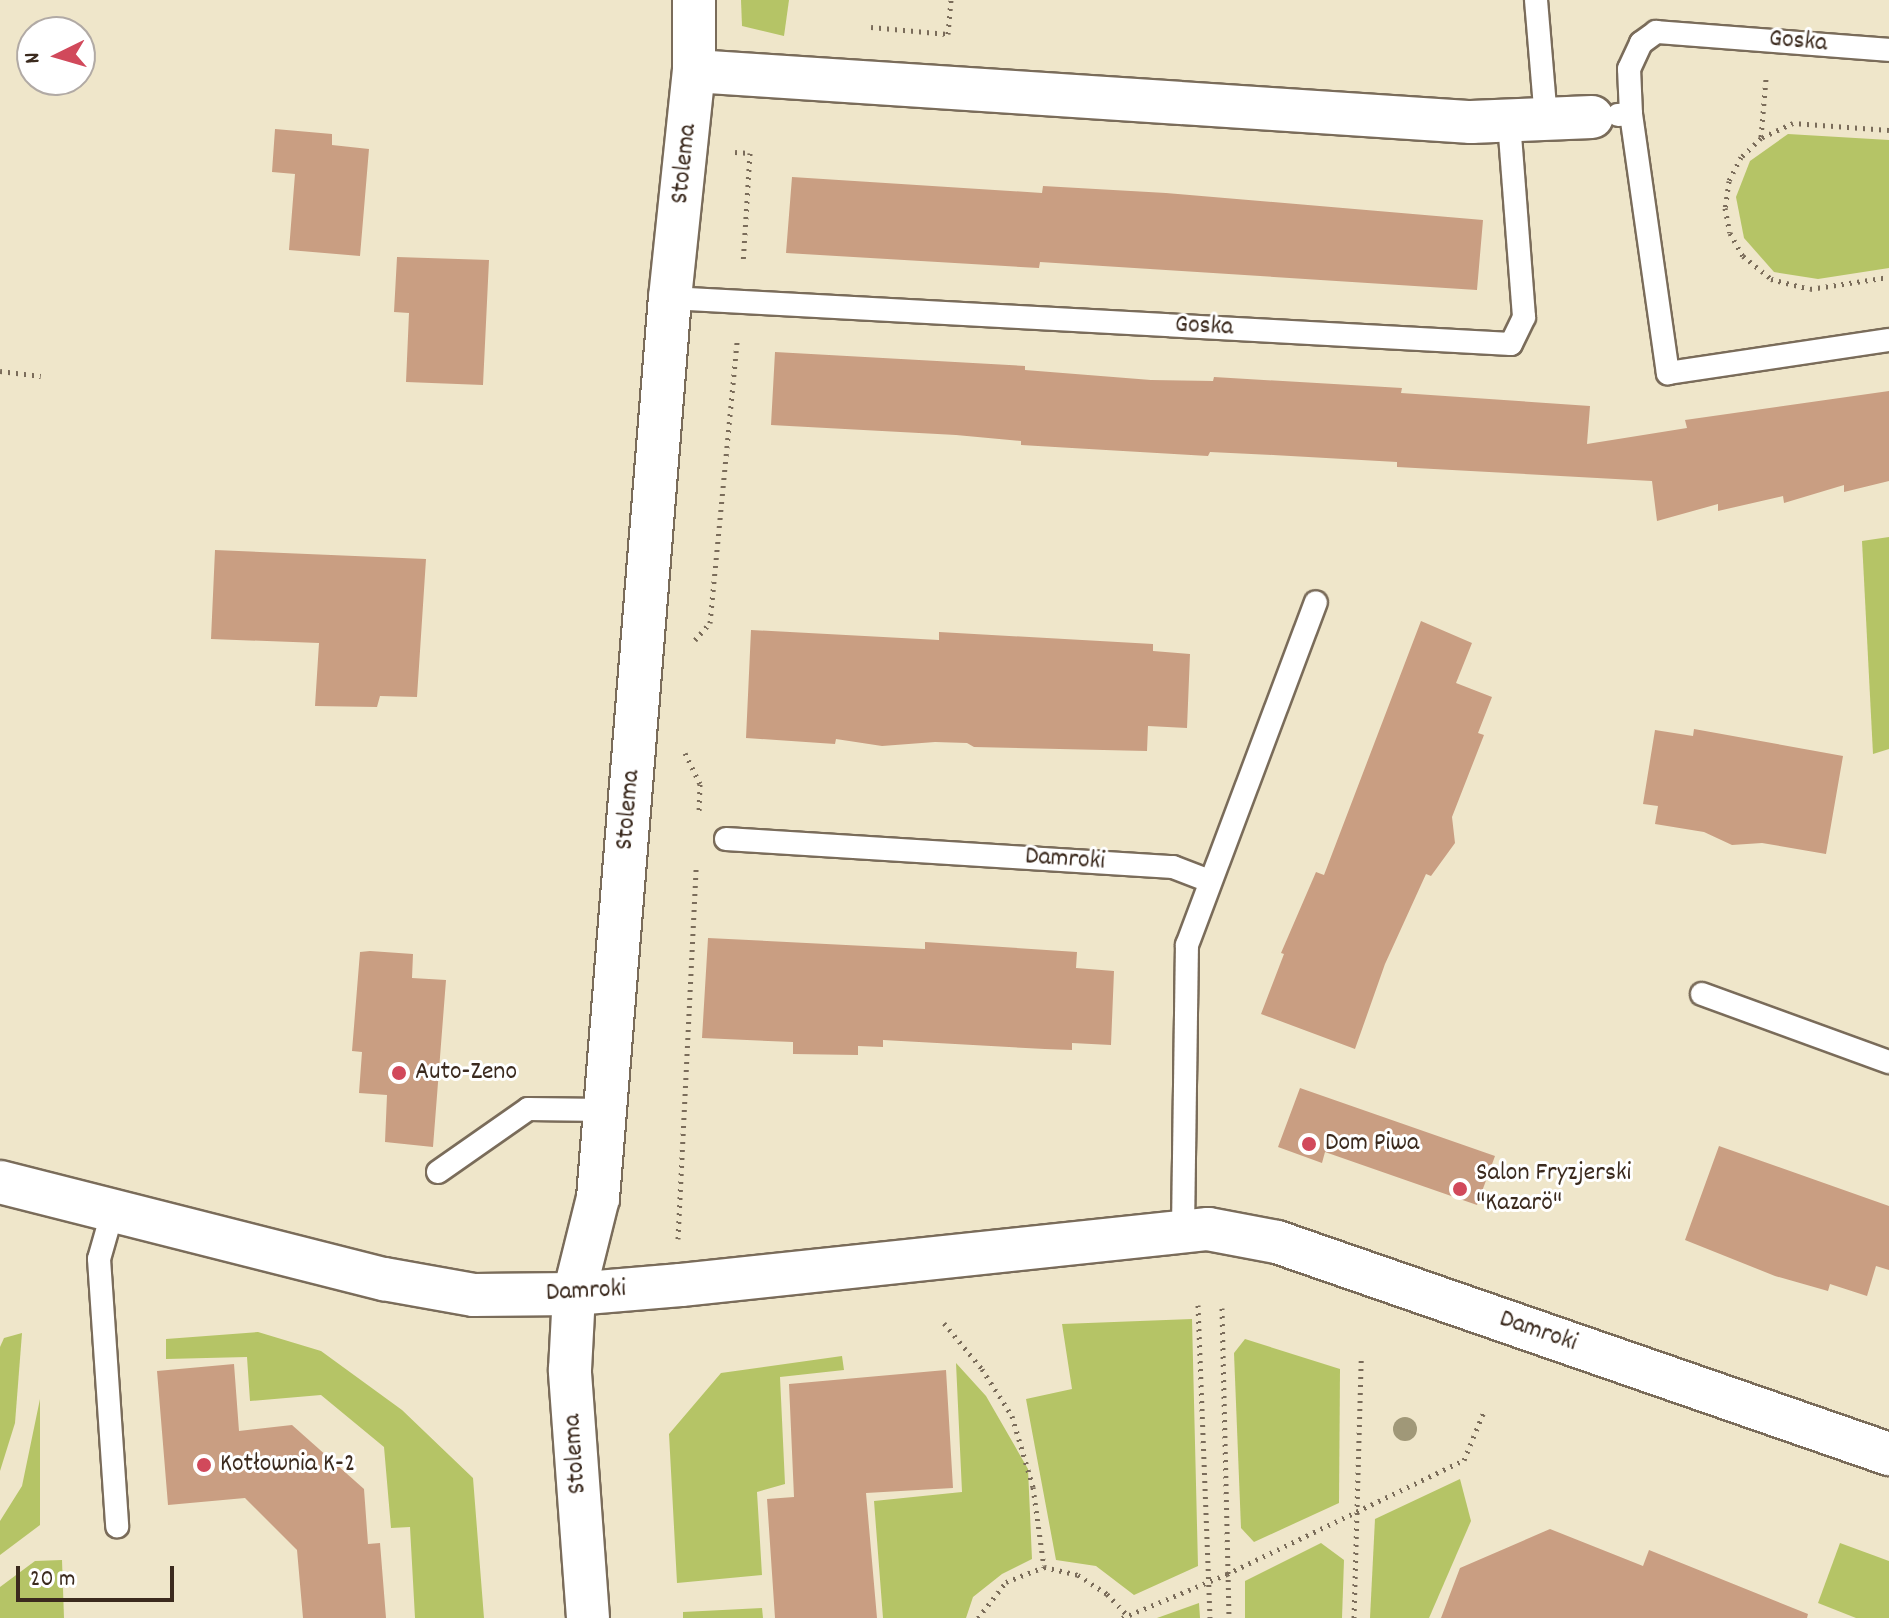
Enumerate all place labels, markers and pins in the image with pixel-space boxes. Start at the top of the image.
place label: Auto-Zeno [415,1057,517,1089]
marker: Auto-Zeno [390,1064,408,1082]
place label: Dom Piwa [1325,1128,1419,1160]
marker: Dom Piwa [1300,1135,1318,1153]
place label: Salon Fryzjerski "Kazarö" [1476,1158,1631,1220]
marker: Salon Fryzjerski "Kazarö" [1451,1180,1469,1198]
place label: Kotłownia K-2 [220,1449,355,1481]
marker: Kotłownia K-2 [195,1456,213,1474]

